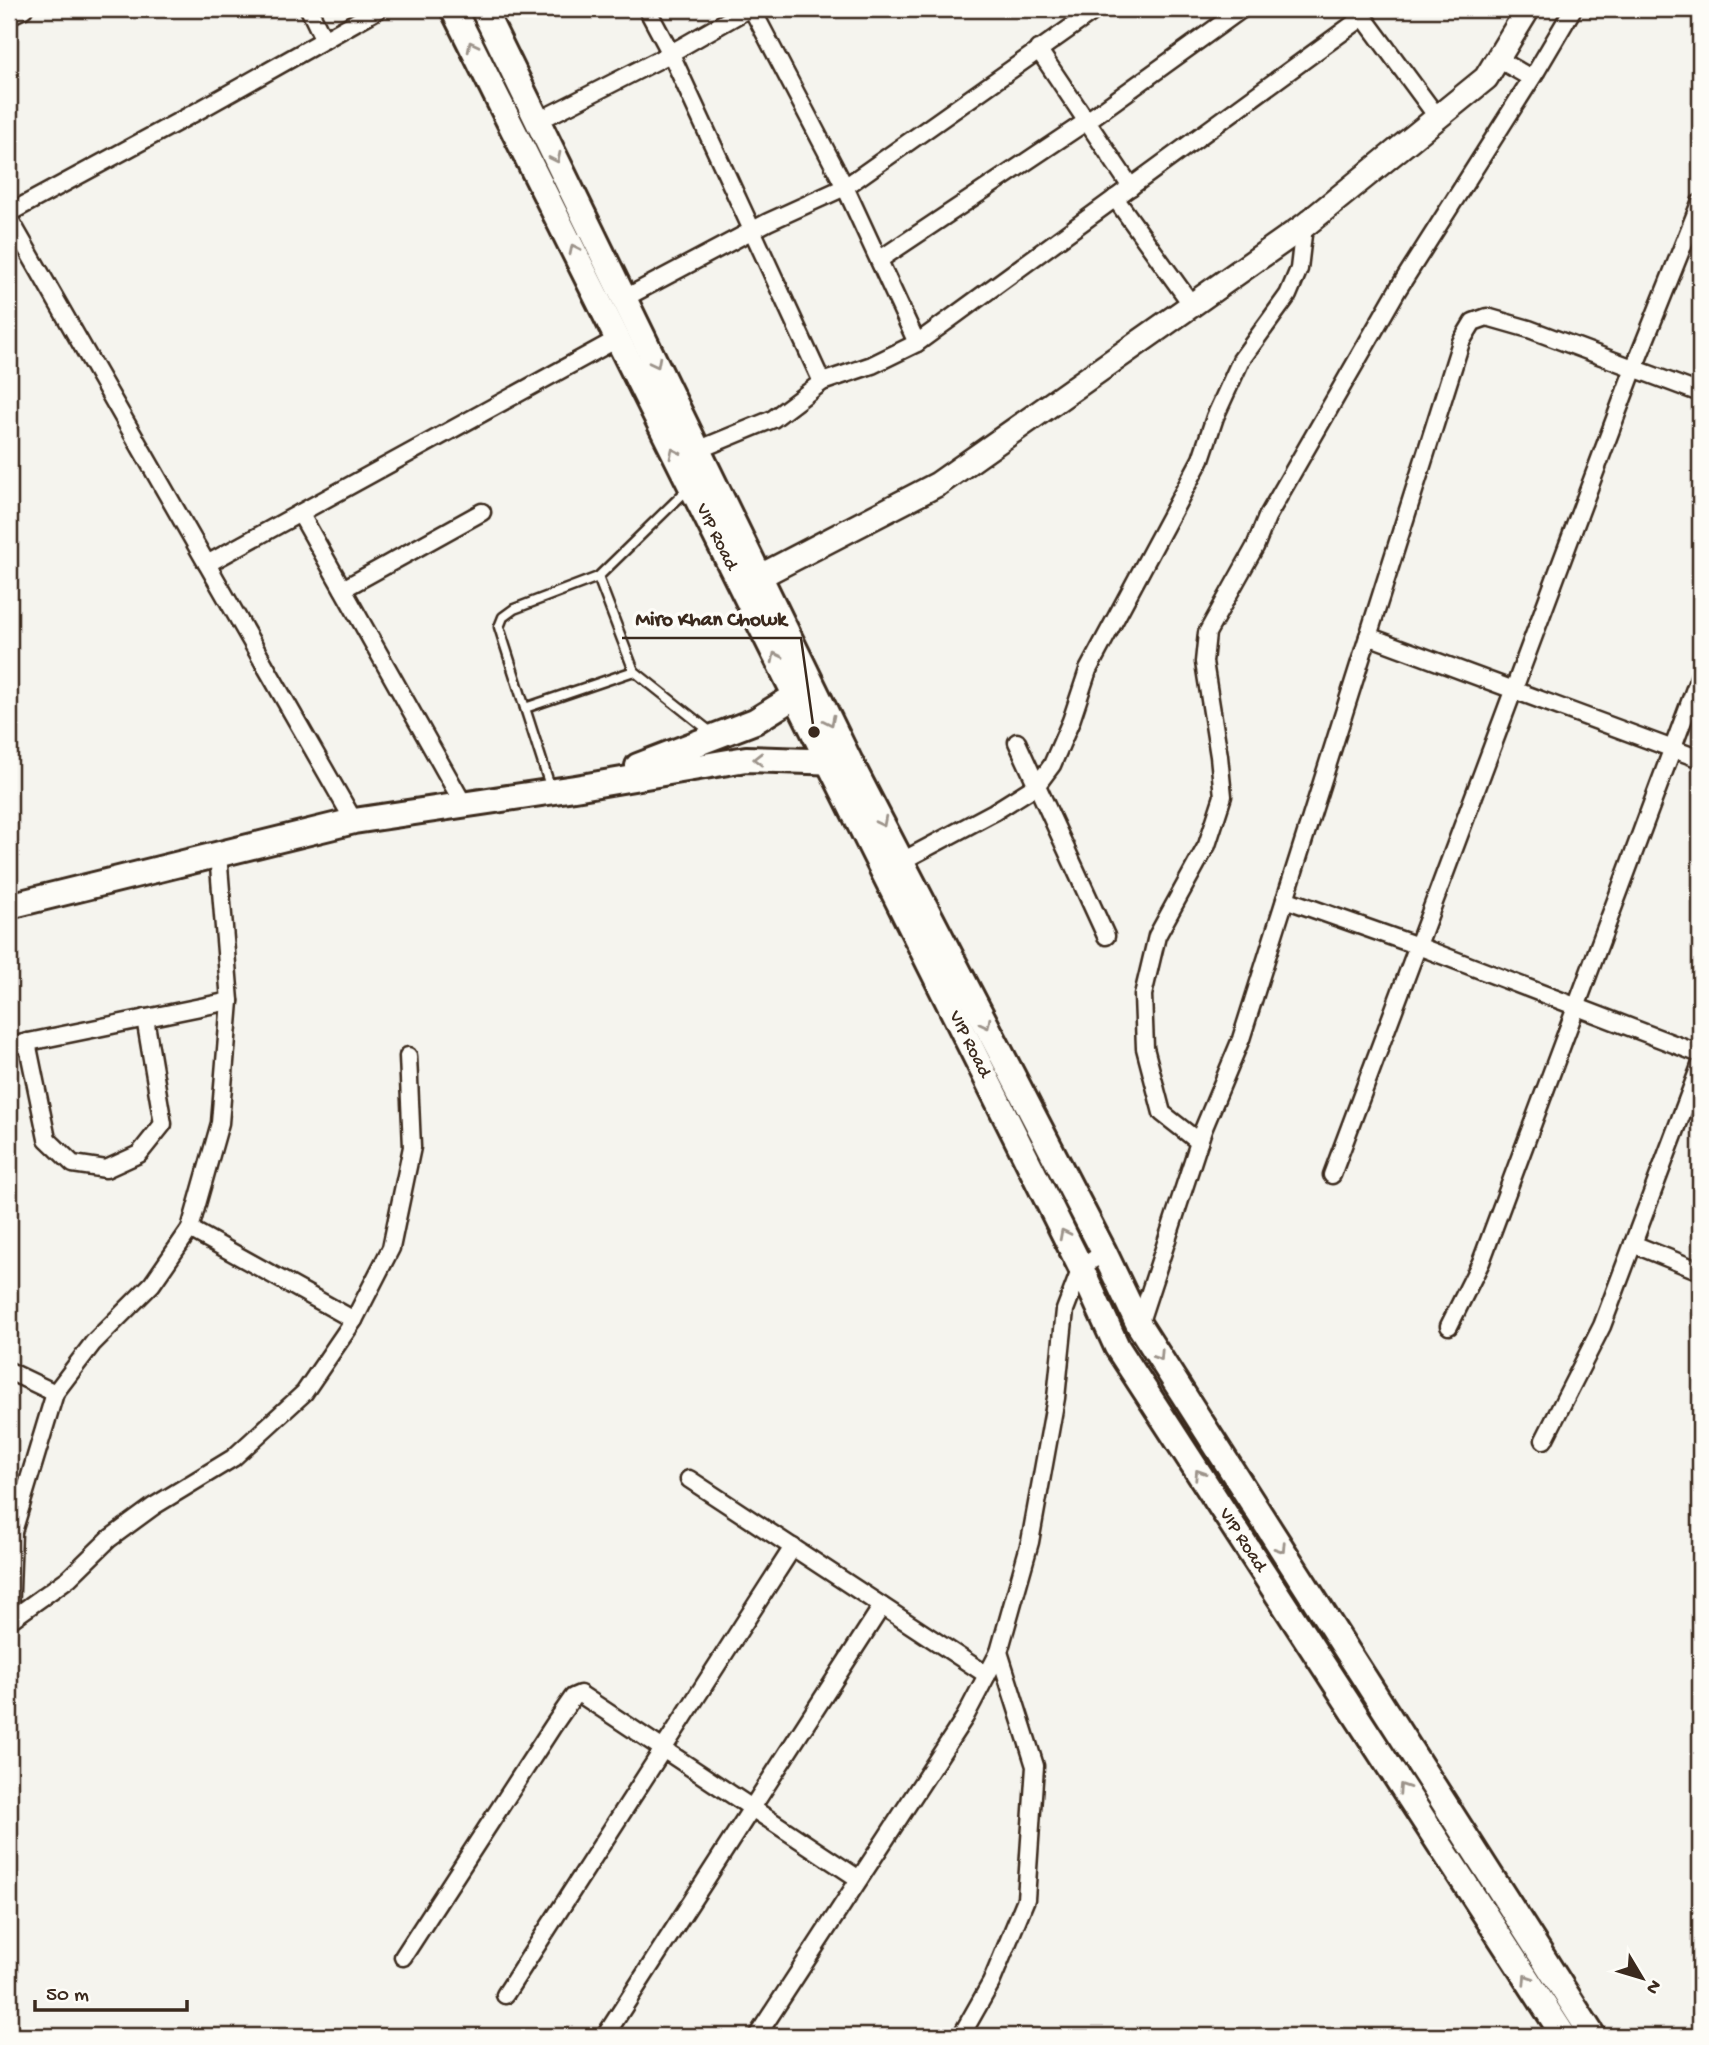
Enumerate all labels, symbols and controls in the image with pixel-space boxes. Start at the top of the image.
one-way arrow [466,41,480,53]
one-way arrow [547,151,561,163]
one-way arrow [569,244,583,256]
one-way arrow [647,356,661,368]
one-way arrow [669,448,683,461]
street label: VIP Road [690,499,743,576]
callout: Miro Khan Chowk [622,596,801,638]
text: Miro Khan Chowk [635,609,789,634]
one-way arrow [770,652,784,664]
one-way arrow [822,714,836,726]
one-way arrow [752,752,763,767]
one-way arrow [873,815,887,827]
street label: VIP Road [943,1006,997,1083]
one-way arrow [978,1017,991,1030]
one-way arrow [1058,1229,1072,1241]
one-way arrow [1150,1349,1163,1362]
one-way arrow [1195,1469,1208,1482]
street label: VIP Road [1213,1503,1272,1578]
one-way arrow [1273,1541,1286,1554]
one-way arrow [1399,1783,1411,1796]
north arrow [1608,1944,1678,2014]
scale bar [35,1968,187,2012]
one-way arrow [1523,1974,1535,1987]
text: N [1640,1974,1666,1998]
text: 50 m [46,1984,89,2009]

